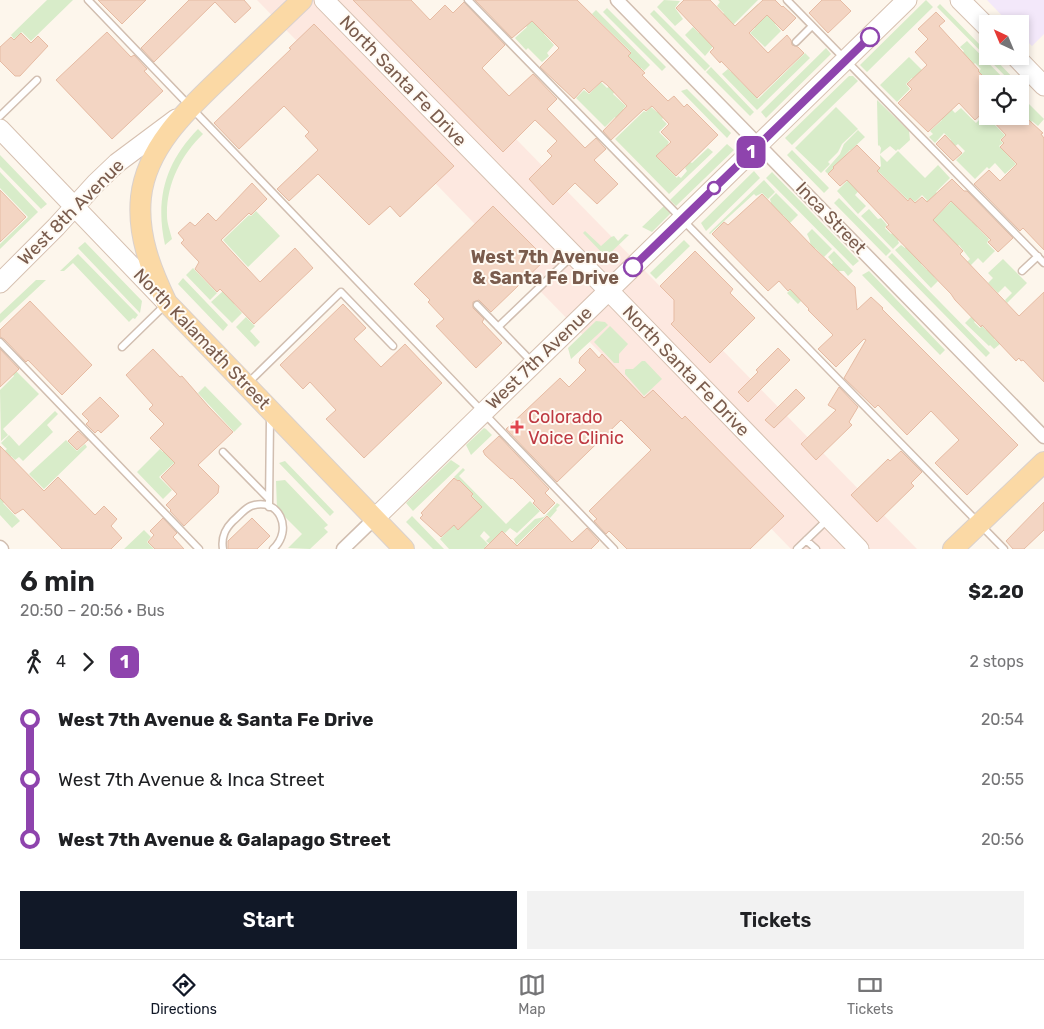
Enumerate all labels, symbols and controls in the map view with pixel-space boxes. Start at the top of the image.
street label: North Santa Fe Drive [335,11,471,151]
north arrow [979,15,1029,65]
map controls [979,15,1029,125]
unlabelled marker [860,27,880,47]
button: locate [979,75,1029,125]
line badge: 1 [735,136,767,168]
text: 1 [747,141,755,163]
street label: West 8th Avenue [13,154,129,270]
street label: Inca Street [791,177,871,259]
unlabelled marker [707,181,721,195]
place label: West 7th Avenue & Santa Fe Drive [471,246,619,289]
marker: West 7th Avenue & Santa Fe Drive [623,257,643,277]
street label: North Kalamath Street [129,264,275,414]
street label: North Santa Fe Drive [618,301,754,441]
street label: West 7th Avenue [481,302,597,414]
place label: Colorado Voice Clinic [528,406,624,449]
marker: Colorado Voice Clinic [510,420,524,434]
text: 6 min [20,565,95,598]
text: $2.20 [968,580,1024,603]
text: 20:50 – 20:56 · Bus [20,601,165,620]
icon: walk [20,648,48,676]
icon: forward [74,648,102,676]
text: 1 [120,651,129,673]
text: 4 [56,652,66,671]
text: 2 stops [969,652,1024,671]
text: West 7th Avenue & Santa Fe Drive [58,708,374,731]
text: 20:54 [981,710,1024,729]
text: West 7th Avenue & Inca Street [58,768,324,791]
text: 20:55 [981,770,1024,789]
text: West 7th Avenue & Galapago Street [58,828,391,851]
text: 20:56 [981,830,1024,849]
button: Start [20,891,517,949]
button: Tickets [527,891,1024,949]
tab: Directions [151,971,217,1018]
tab: Map [518,971,546,1018]
tab: Tickets [847,971,893,1018]

